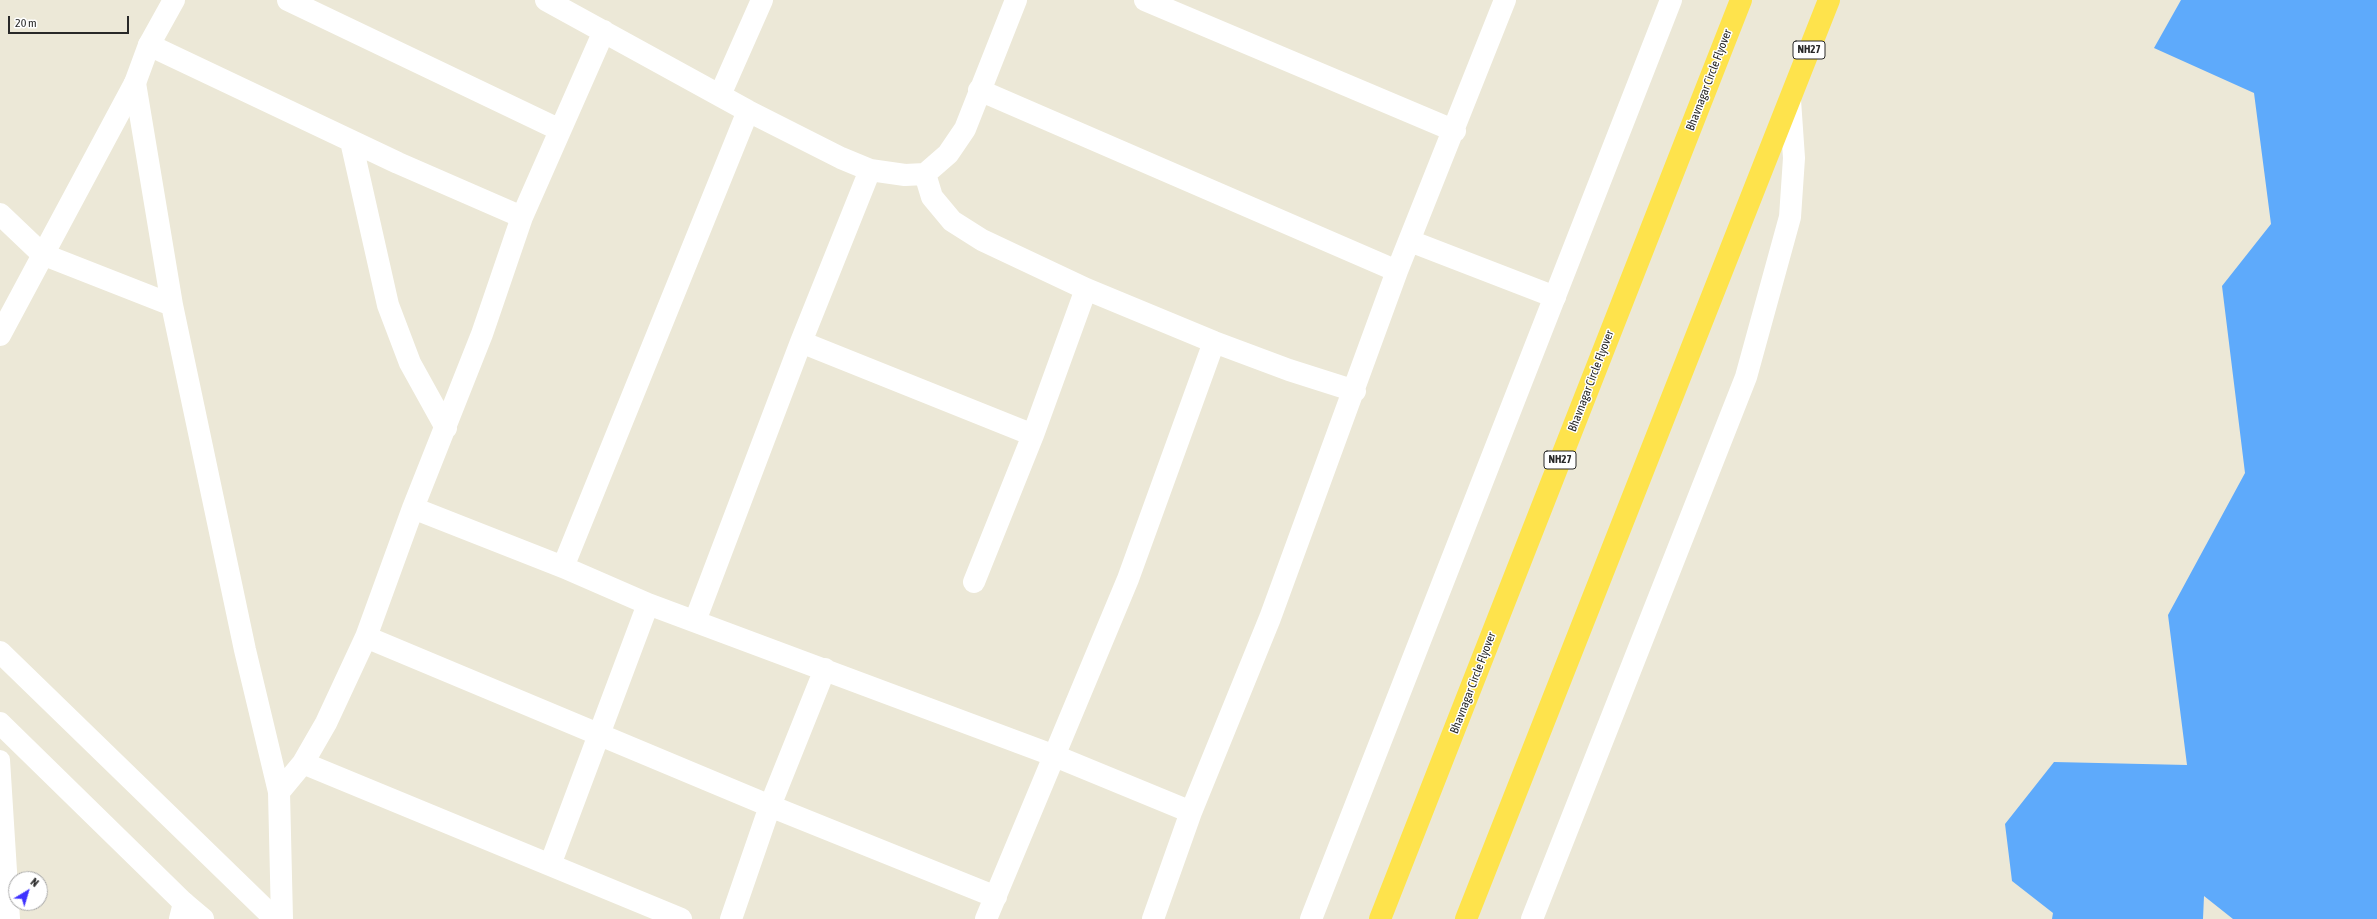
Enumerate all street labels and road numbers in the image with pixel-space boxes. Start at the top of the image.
street label: Bhavnagar Circle Flyover [1683,27,1735,133]
road number: NH27 [1793,41,1825,59]
street label: Bhavnagar Circle Flyover [1565,328,1617,434]
road number: NH27 [1544,451,1576,469]
street label: Bhavnagar Circle Flyover [1447,630,1499,736]

